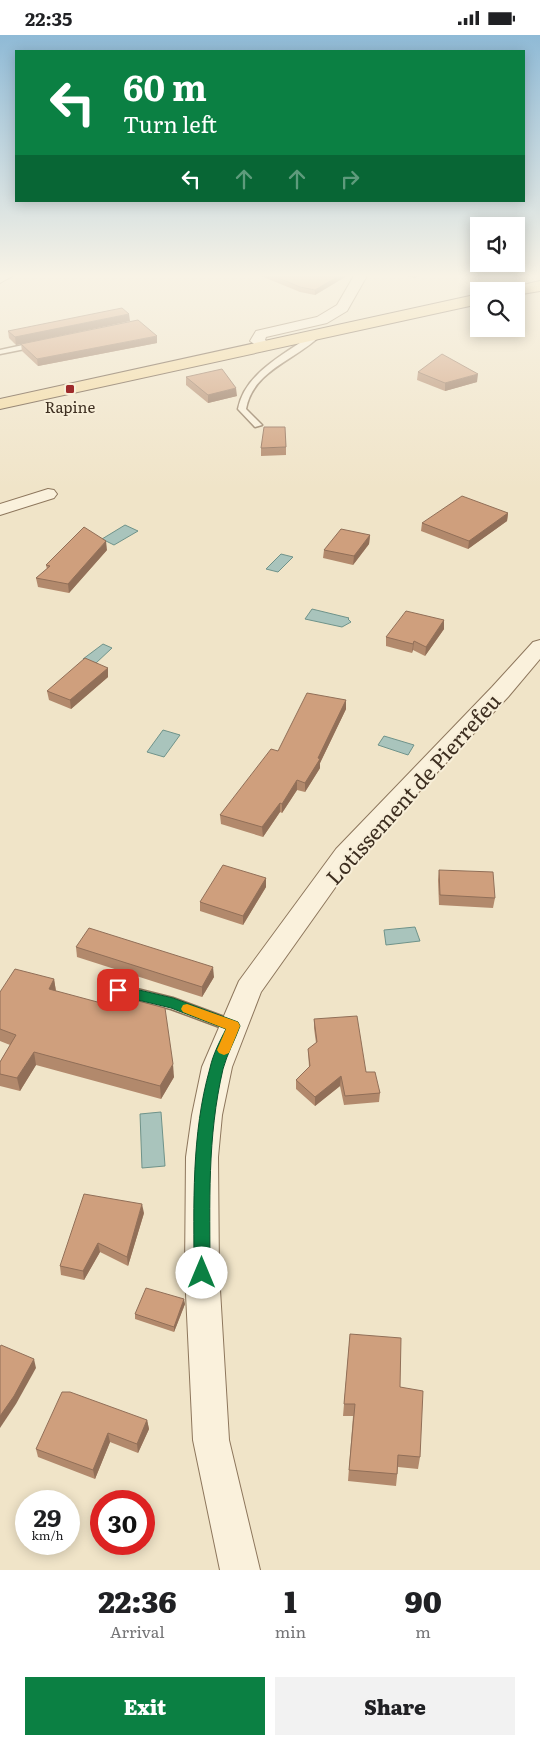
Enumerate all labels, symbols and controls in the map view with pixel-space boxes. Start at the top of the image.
text: 22:35 [25,4,72,32]
text: 60 m [123,60,207,112]
icon: left [40,70,105,135]
text: Turn left [123,107,217,140]
icon: left [177,165,205,193]
icon: ahead [230,165,258,193]
icon: ahead [283,165,311,193]
icon: right [336,165,364,193]
map controls [470,217,525,337]
button: sound [470,217,525,272]
button: search [470,282,525,337]
marker: Rapine [64,383,76,395]
place label: Rapine [45,395,95,418]
street label: Lotissement de Pierrefeu [317,685,507,891]
pin [97,969,139,1011]
icon: arrive [104,976,132,1004]
position arrow [175,1246,227,1298]
speed limit sign: 30 [90,1490,155,1555]
text: 29 [34,1498,61,1535]
text: km/h [32,1526,63,1544]
text: 22:36 [98,1578,177,1622]
text: 1 [284,1578,297,1622]
text: 90 [404,1578,442,1622]
text: Arrival [110,1619,165,1643]
text: min [275,1619,306,1643]
text: m [415,1619,431,1643]
button: Exit [25,1677,265,1735]
button: Share [275,1677,515,1735]

